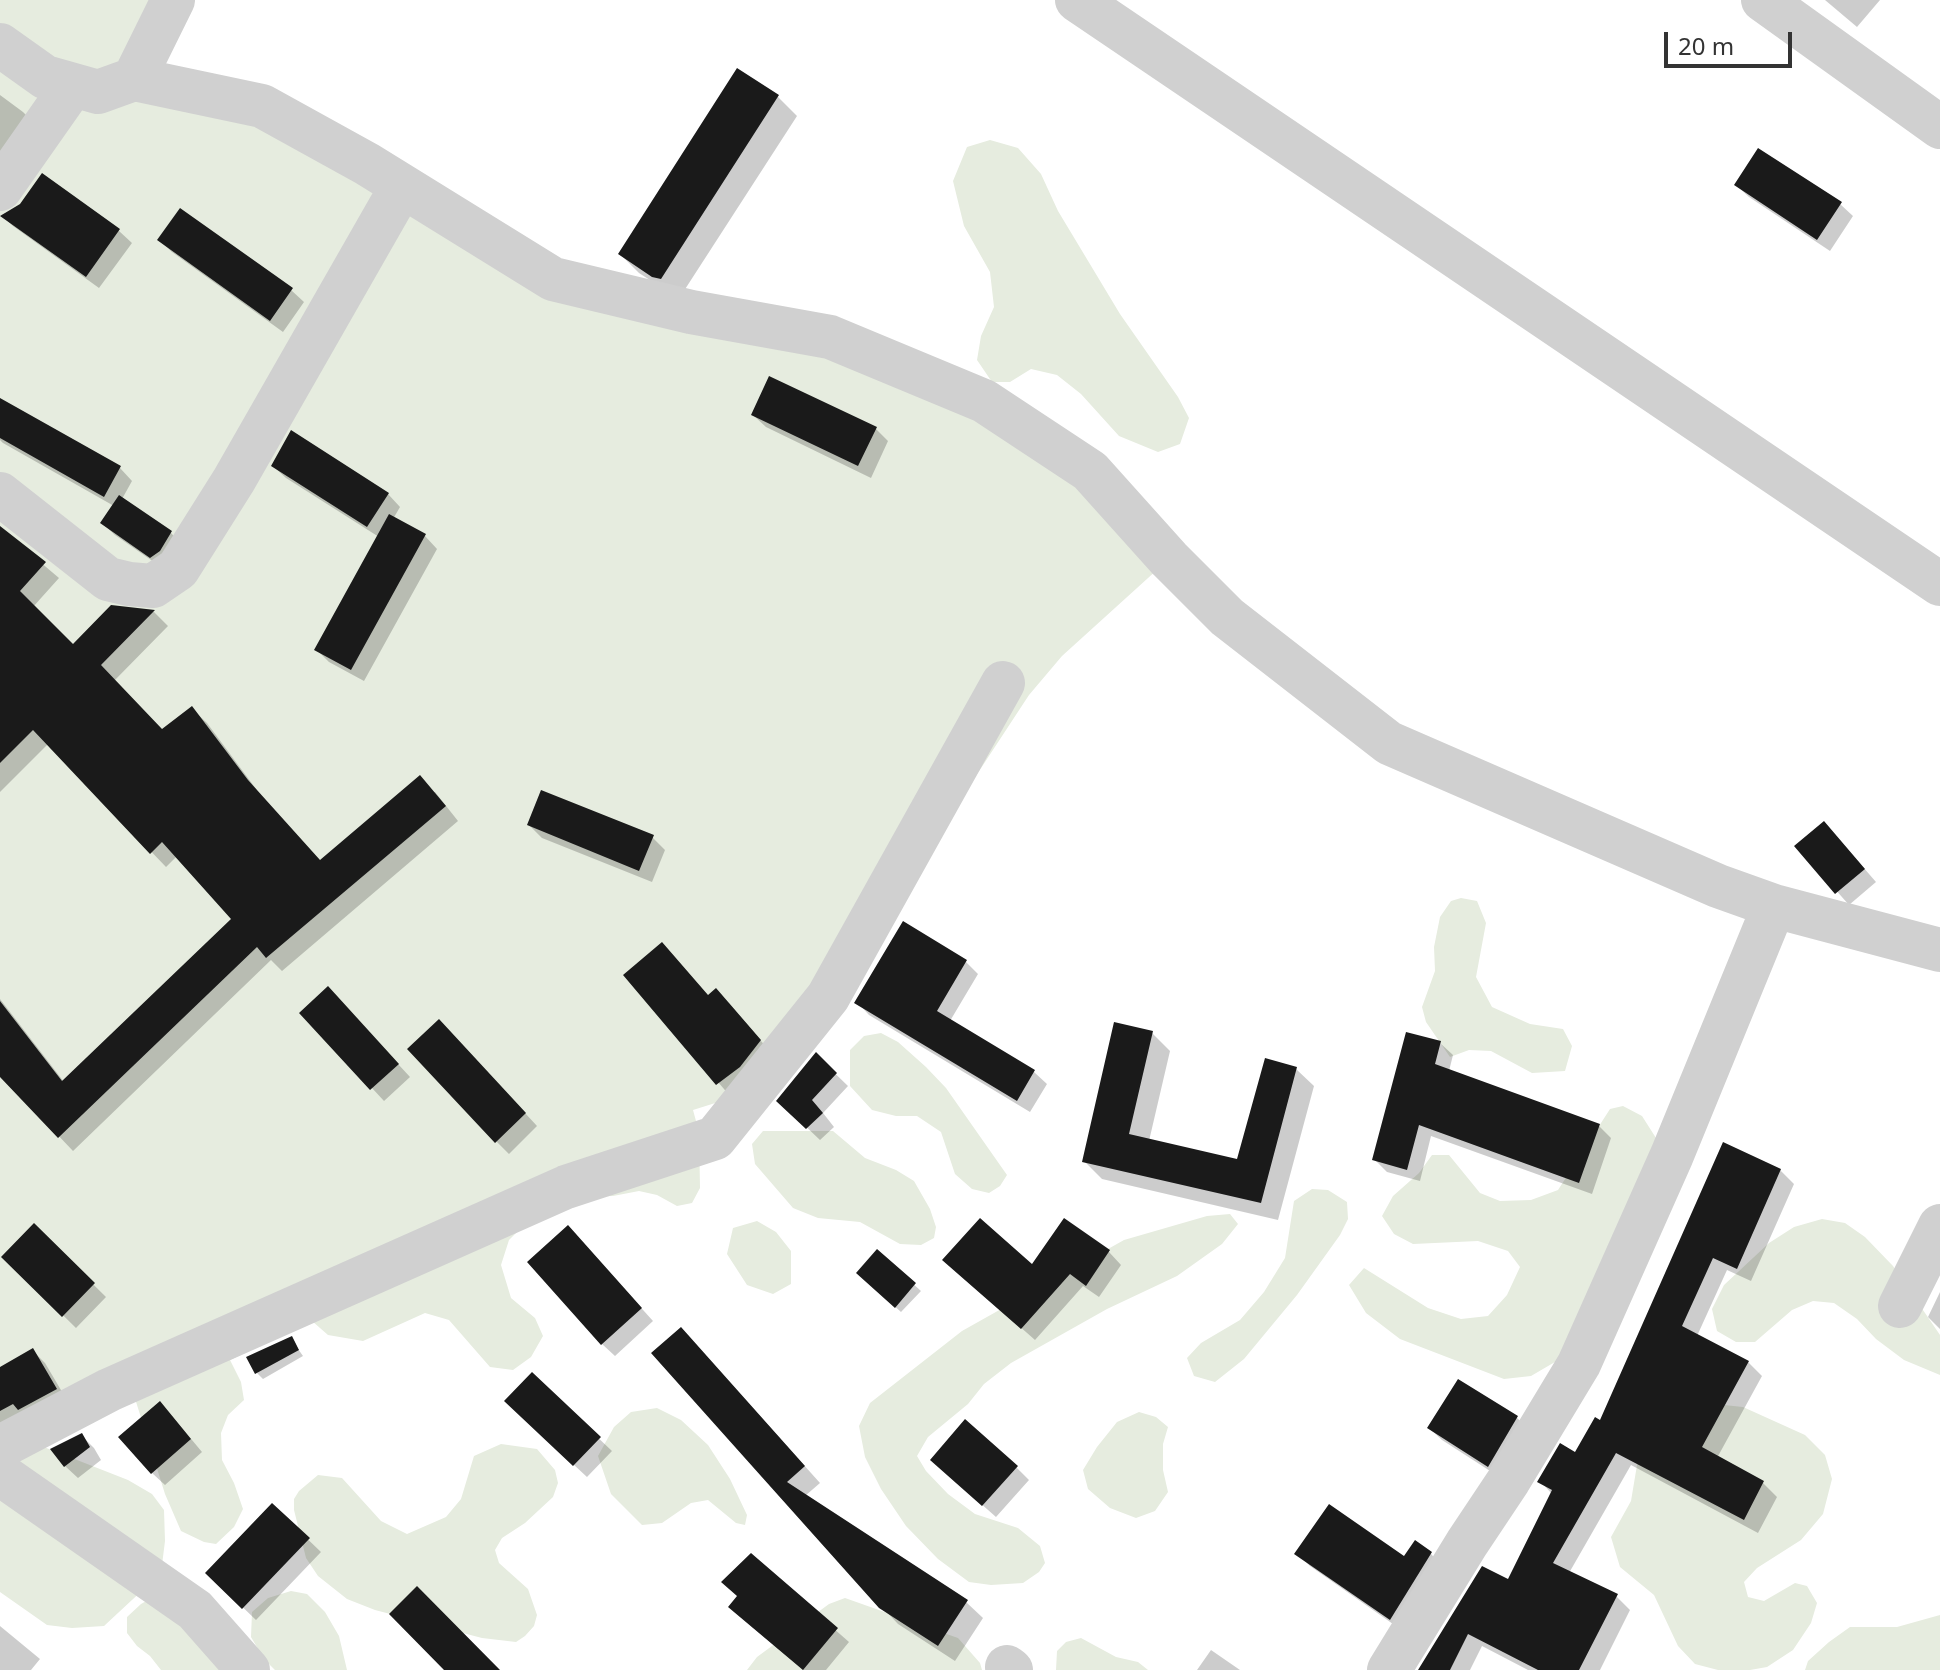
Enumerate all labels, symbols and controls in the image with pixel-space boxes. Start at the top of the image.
scale bar [1668,16,1796,66]
text: 20 m [1678,29,1734,62]

